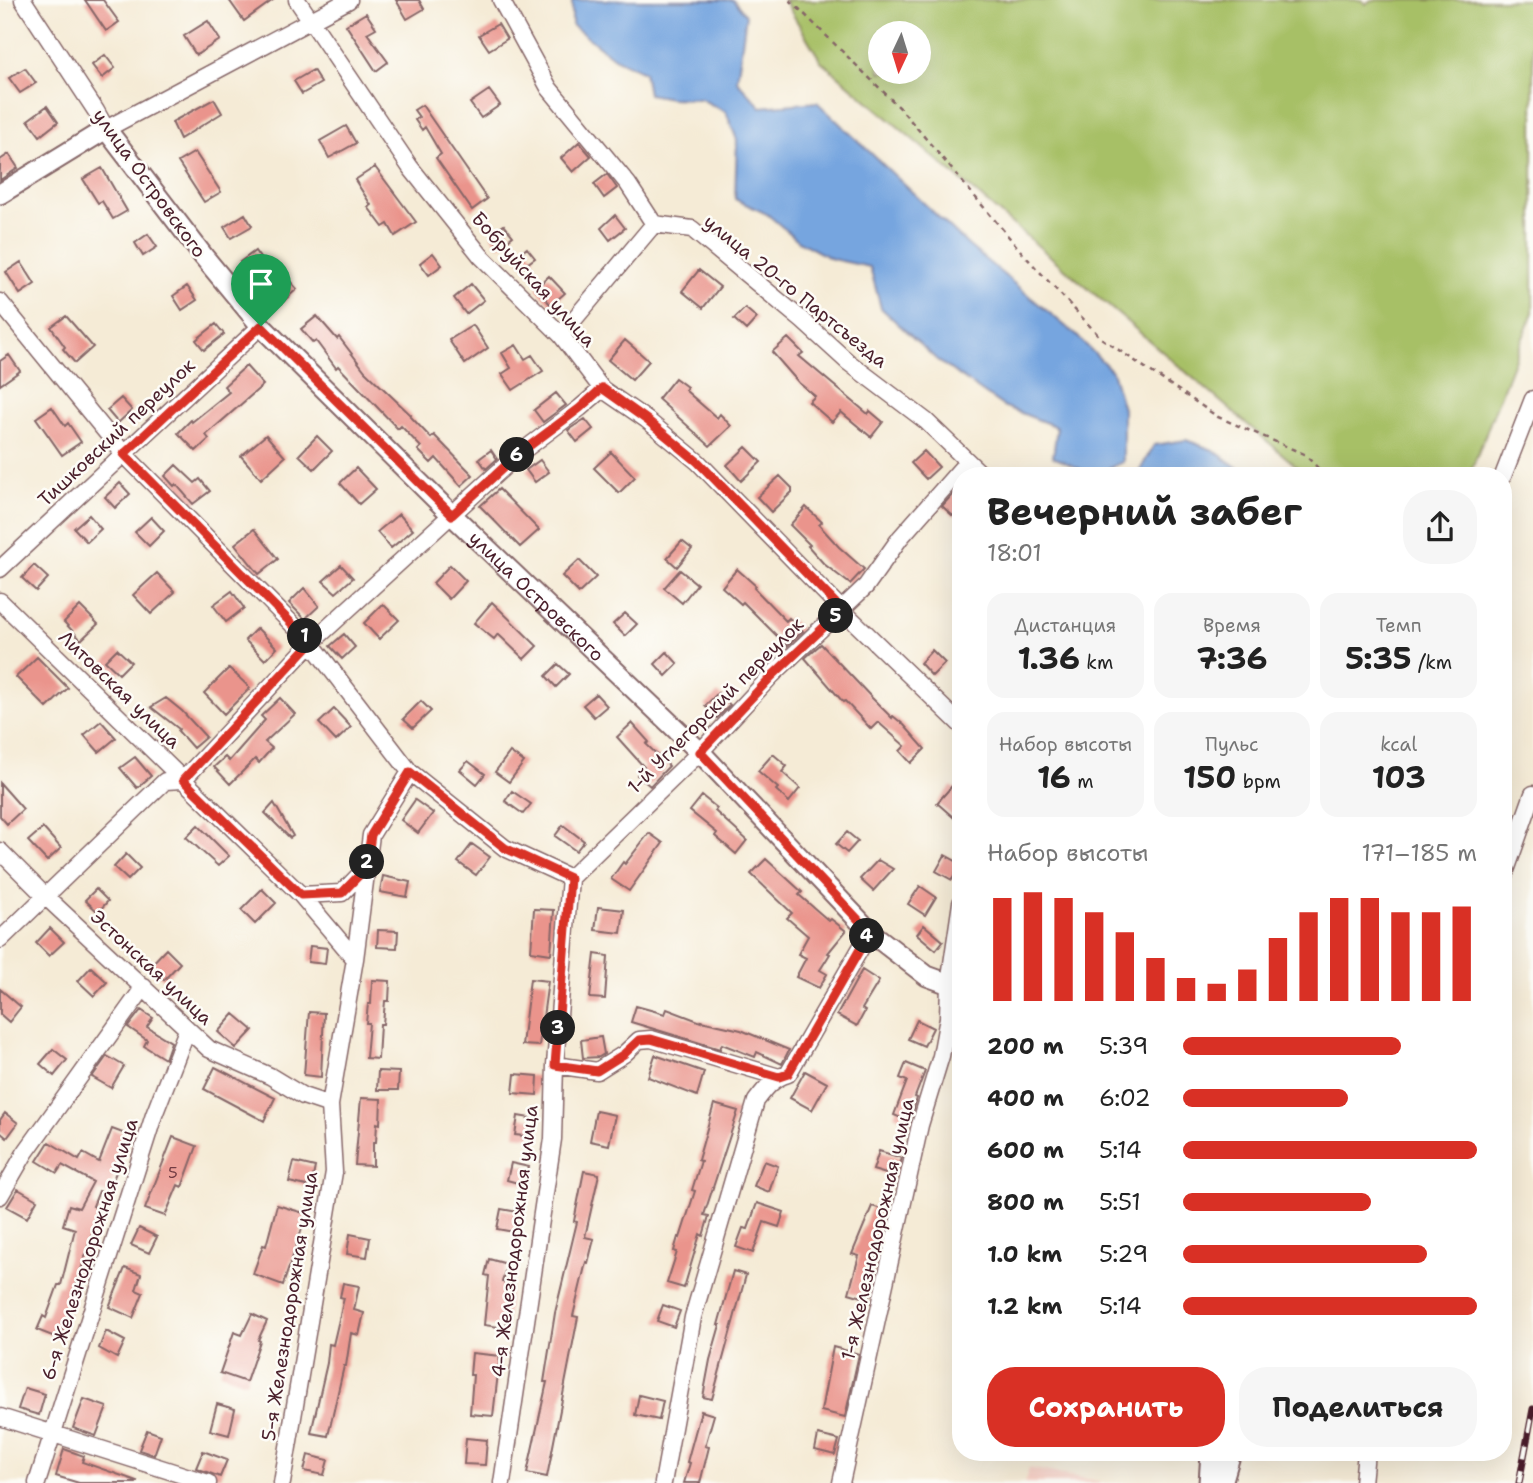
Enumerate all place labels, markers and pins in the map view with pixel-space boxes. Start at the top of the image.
pin [231,254,291,326]
pin: 6 [500,438,534,472]
pin: 5 [818,598,854,634]
pin: 1 [288,618,322,654]
pin: 2 [350,844,384,880]
pin: 4 [850,918,884,954]
pin: 3 [540,1010,576,1046]

